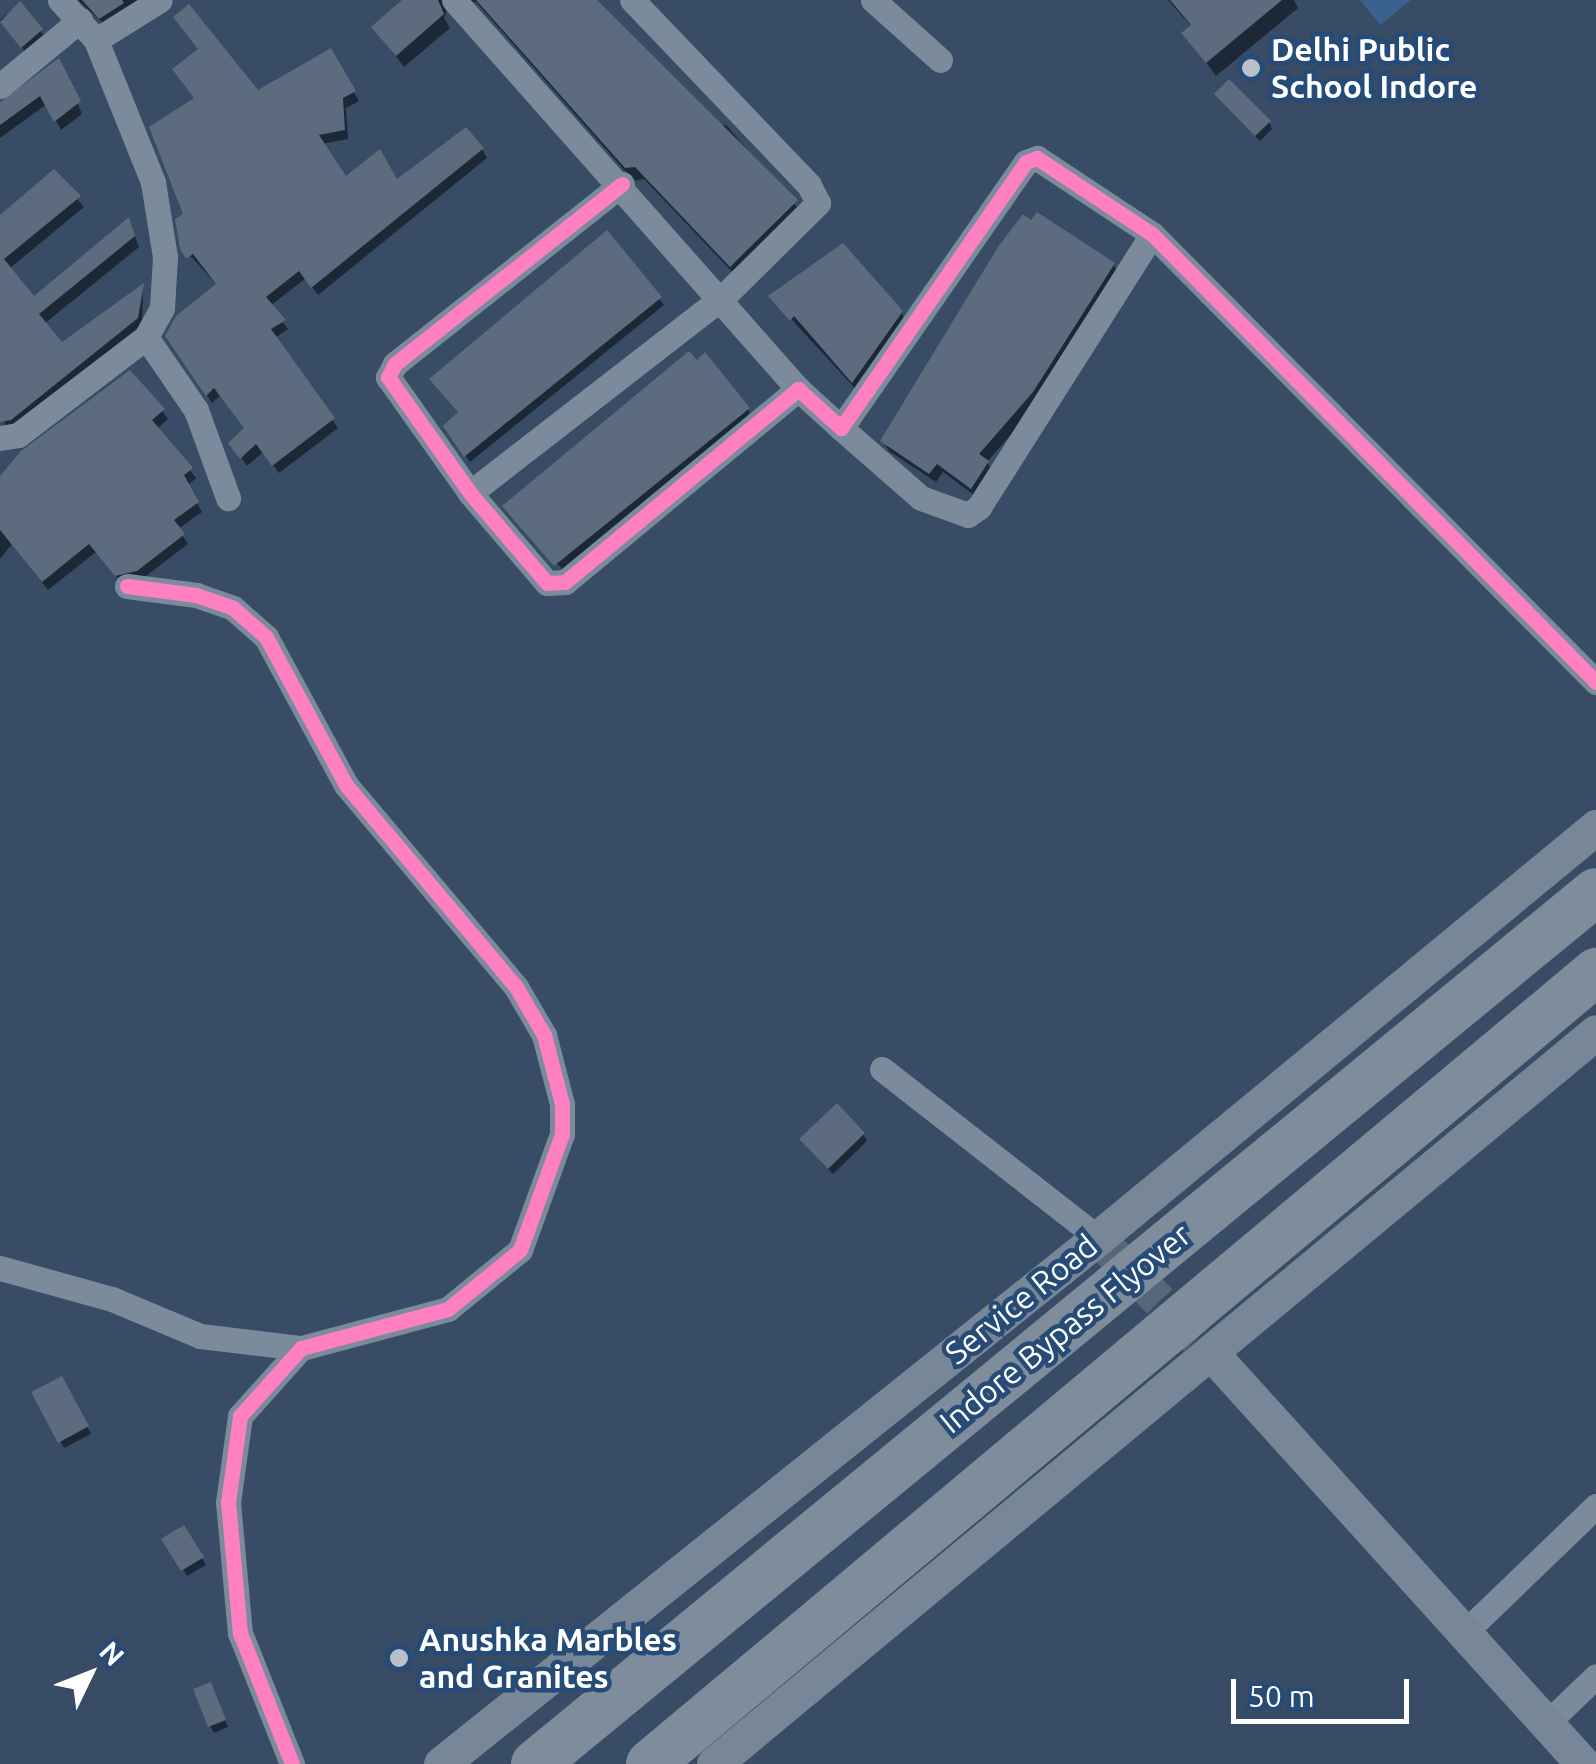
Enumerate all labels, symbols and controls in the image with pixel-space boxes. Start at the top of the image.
place label: Delhi Public School Indore [1271,31,1478,106]
marker: Delhi Public School Indore [1240,57,1262,79]
street label: Indore Bypass Flyover [932,1215,1198,1441]
street label: Service Road [937,1226,1105,1372]
place label: Anushka Marbles and Granites [419,1621,677,1696]
north arrow [40,1624,140,1724]
text: N [94,1635,131,1671]
marker: Anushka Marbles and Granites [388,1647,410,1669]
scale bar [1236,1659,1414,1721]
text: 50 m [1248,1679,1315,1713]

